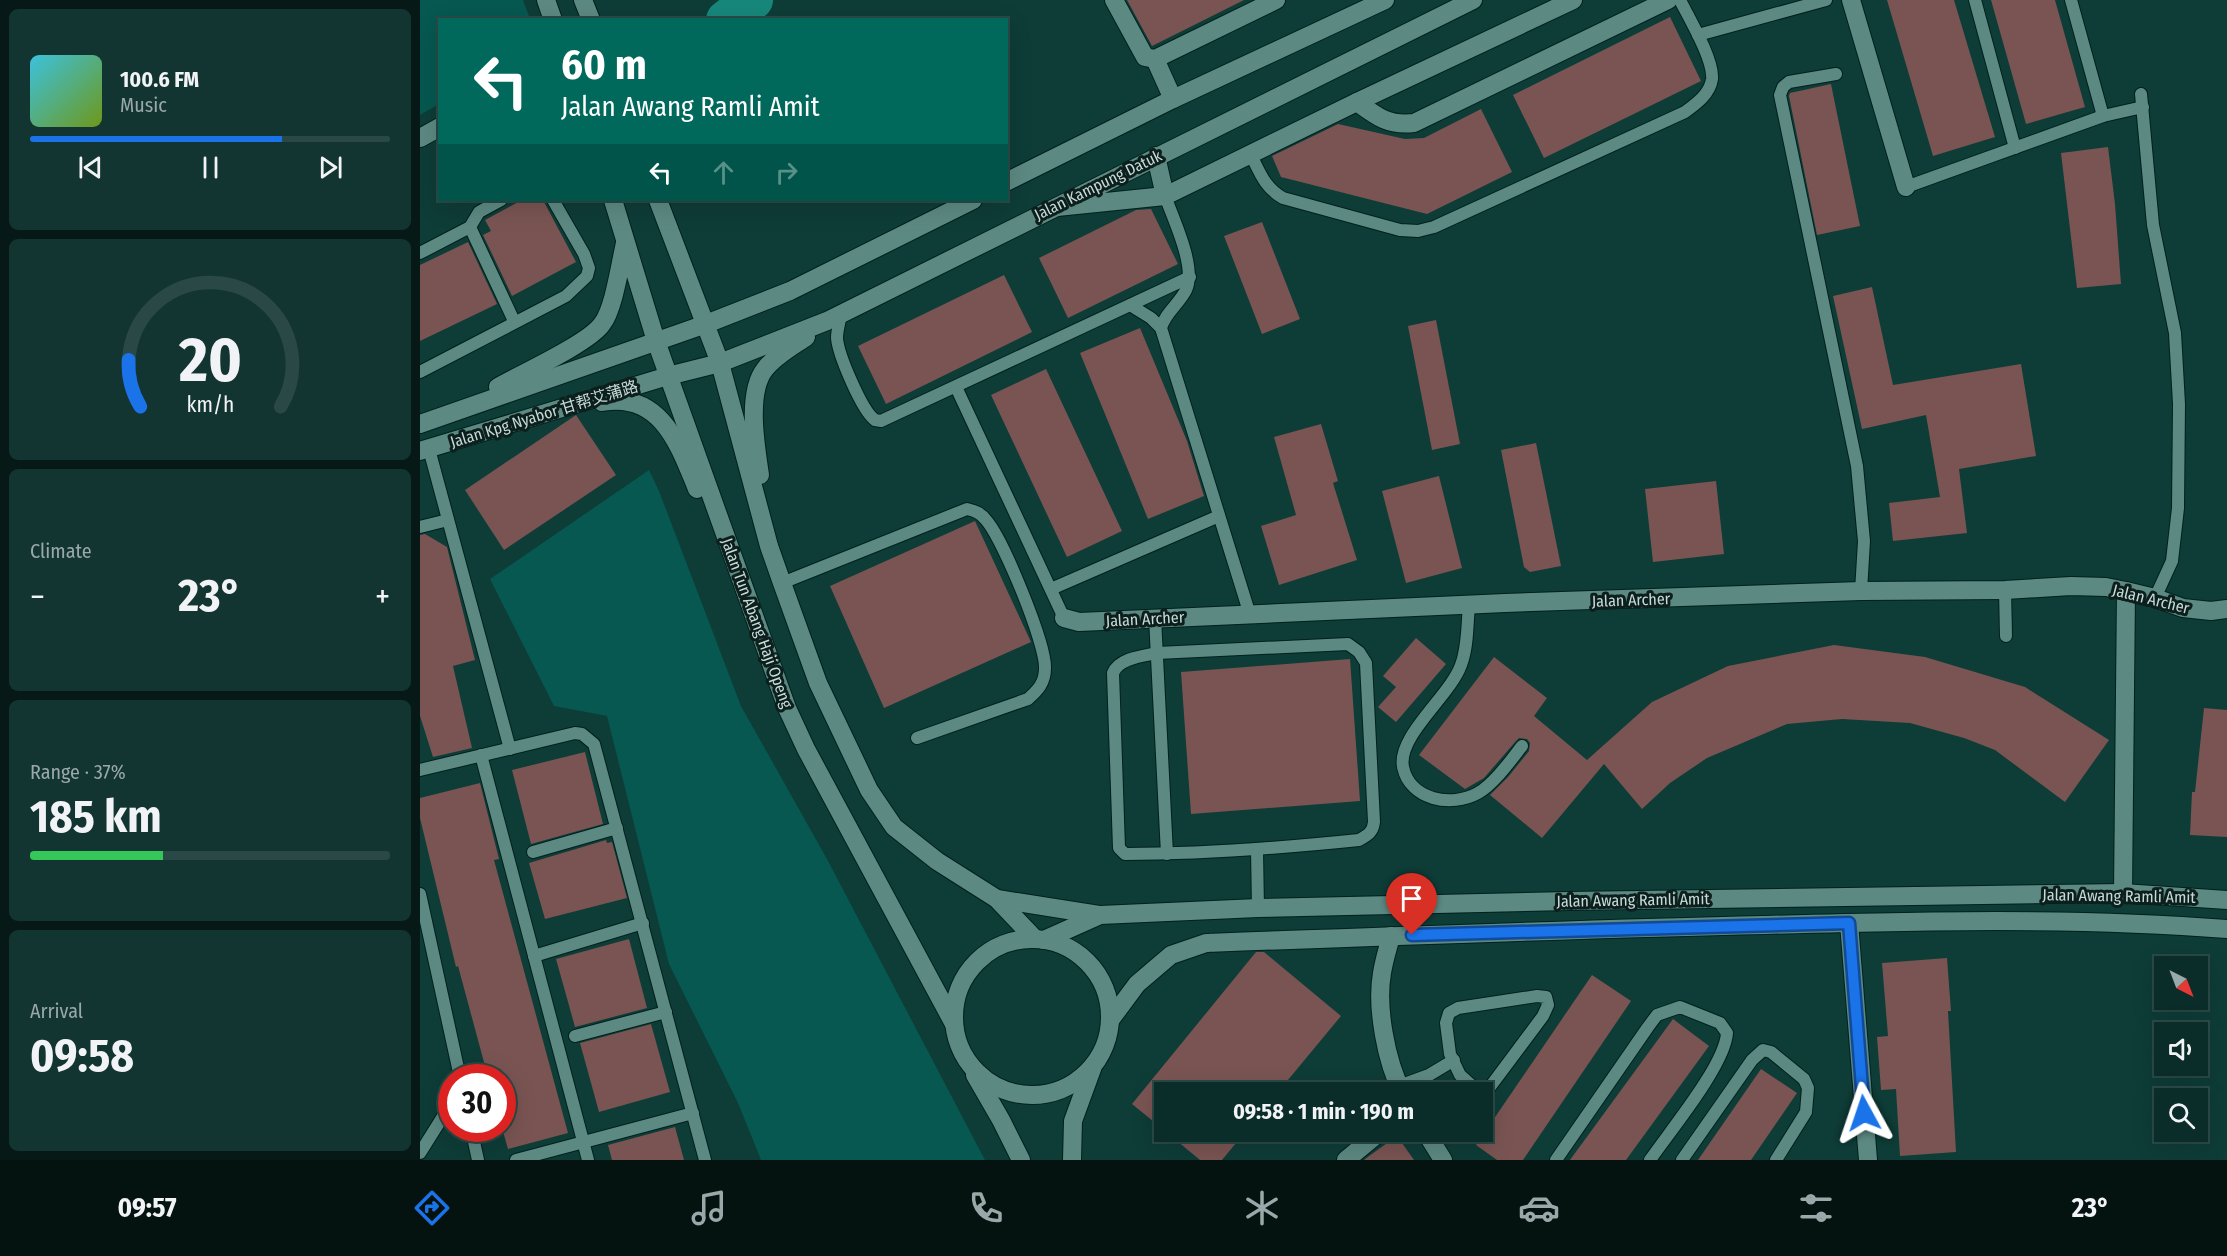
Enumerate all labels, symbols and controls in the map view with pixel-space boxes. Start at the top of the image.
text: 60 m [561,40,647,90]
icon: left [462,42,540,120]
text: 100.6 FM [120,66,199,93]
text: Jalan Awang Ramli Amit [561,91,819,123]
text: Music [120,93,167,117]
street label: Jalan Kampung Datuk [1031,146,1165,224]
icon: previous [74,151,107,184]
icon: pause [194,151,227,184]
icon: next [314,151,347,184]
icon: left [644,156,677,189]
icon: ahead [707,156,740,189]
icon: right [770,156,803,189]
text: 20 [178,323,241,398]
street label: Jalan Kpg Nyabor 甘帮艾蒲路 [448,376,640,452]
text: km/h [186,392,234,418]
street label: Jalan Tun Abang Haji Openg [717,535,797,711]
text: Climate [30,539,92,563]
text: 23° [178,569,242,623]
text: − [30,577,45,617]
text: + [375,577,390,617]
street label: Jalan Archer [2111,580,2192,618]
street label: Jalan Archer [1591,589,1671,611]
street label: Jalan Archer [1105,607,1185,631]
text: Range · 37% [30,760,126,784]
text: 185 km [30,790,162,844]
pin [1386,873,1437,935]
icon: arrive [1395,882,1428,915]
street label: Jalan Awang Ramli Amit [2042,885,2197,907]
street label: Jalan Awang Ramli Amit [1556,889,1711,911]
north arrow [2154,956,2208,1010]
map controls [2154,956,2208,1142]
text: Arrival [30,999,83,1023]
button: sound [2154,1022,2208,1076]
text: 09:58 [30,1029,134,1083]
speed limit sign: 30 [438,1064,516,1142]
position arrow [1832,1081,1896,1145]
button: search [2154,1088,2208,1142]
text: 09:58 · 1 min · 190 m [1233,1098,1414,1125]
icon: directions [411,1187,453,1229]
icon: music [688,1187,730,1229]
icon: phone [965,1187,1007,1229]
icon: climate [1241,1187,1283,1229]
icon: car [1518,1187,1560,1229]
icon: filters [1795,1187,1837,1229]
text: 09:57 [117,1192,176,1224]
text: 23° [2072,1192,2110,1224]

